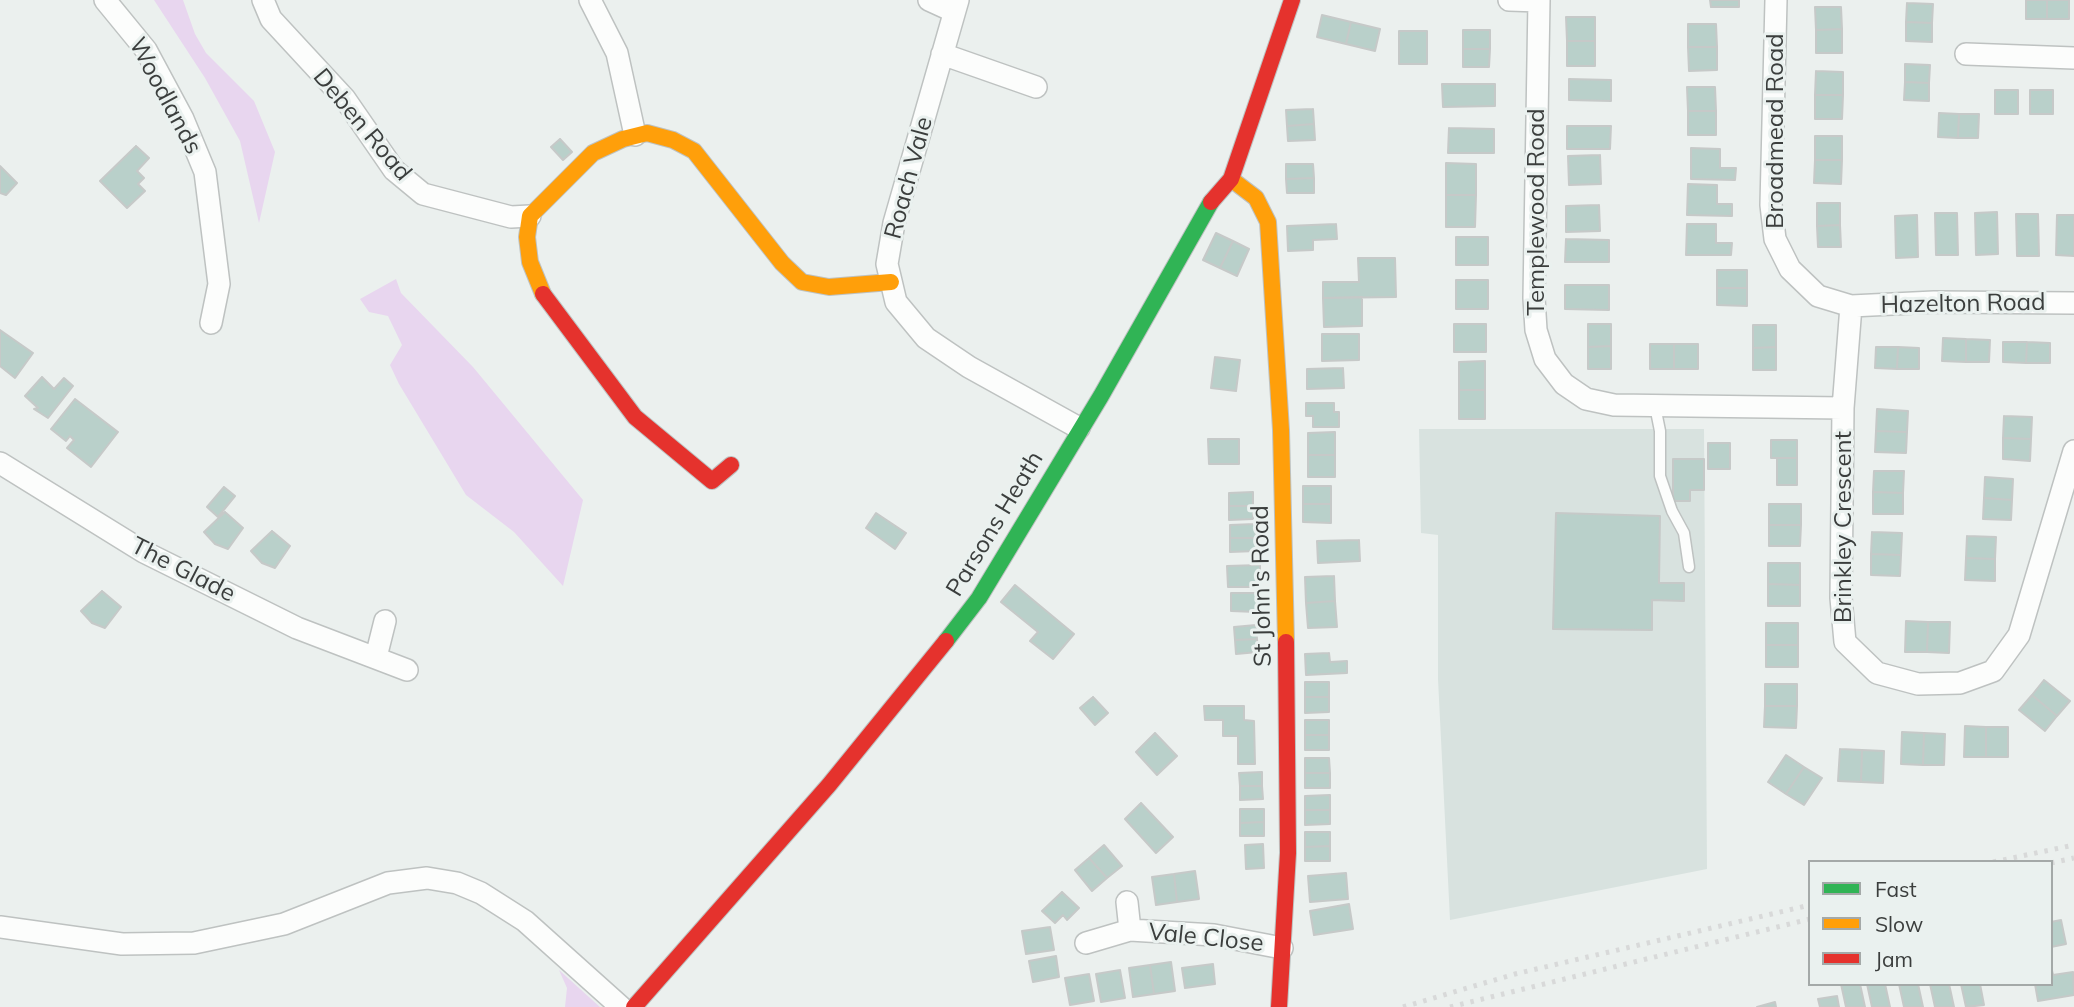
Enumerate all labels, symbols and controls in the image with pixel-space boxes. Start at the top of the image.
street label: Woodlands [122,33,208,159]
street label: Broadmead Road [1762,33,1790,229]
street label: Deben Road [307,63,417,187]
street label: Templewood Road [1523,108,1551,316]
street label: Roach Vale [879,114,939,242]
street label: Hazelton Road [1880,288,2046,320]
street label: Brinkley Crescent [1830,431,1858,623]
street label: Parsons Heath [940,446,1050,602]
street label: St John's Road [1246,505,1278,667]
street label: The Glade [126,532,240,608]
legend [1808,860,2053,986]
text: Fast [1875,876,1917,902]
text: Slow [1875,911,1923,937]
street label: Vale Close [1147,918,1265,958]
text: Jam [1875,946,1913,972]

